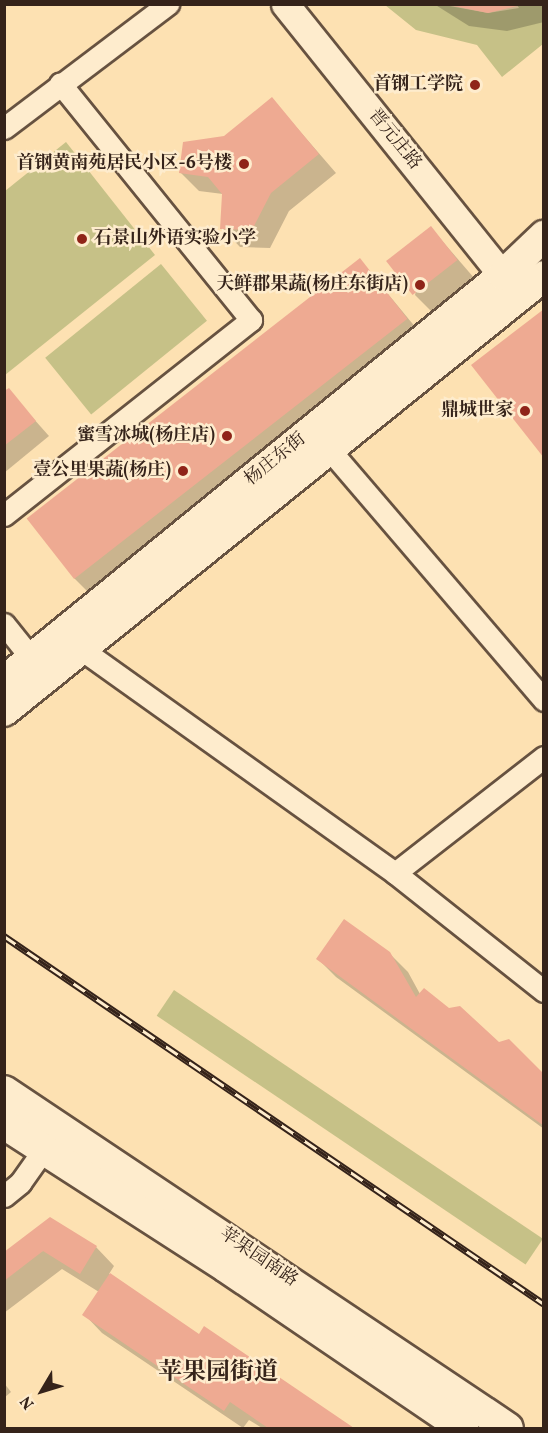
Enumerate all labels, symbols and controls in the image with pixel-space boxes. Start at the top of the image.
place label: 首钢工学院 [373,74,463,96]
marker: 首钢工学院 [468,78,482,92]
street label: 晋元庄路 [363,105,425,175]
place label: 首钢黄南苑居民小区-6号楼 [16,153,232,175]
marker: 首钢黄南苑居民小区-6号楼 [237,157,251,171]
place label: 石景山外语实验小学 [94,228,256,250]
marker: 石景山外语实验小学 [75,232,89,246]
place label: 天鲜郡果蔬(杨庄东街店) [216,274,408,296]
marker: 天鲜郡果蔬(杨庄东街店) [413,278,427,292]
place label: 鼎城世家 [441,400,513,422]
marker: 鼎城世家 [518,404,532,418]
place label: 蜜雪冰城(杨庄店) [77,425,215,447]
marker: 蜜雪冰城(杨庄店) [220,429,234,443]
street label: 杨庄东街 [241,429,311,491]
place label: 壹公里果蔬(杨庄) [33,460,171,482]
marker: 壹公里果蔬(杨庄) [176,464,190,478]
street label: 苹果园南路 [215,1224,301,1292]
district label: 苹果园街道 [158,1360,278,1388]
north arrow [12,1361,72,1421]
text: N [16,1391,40,1413]

